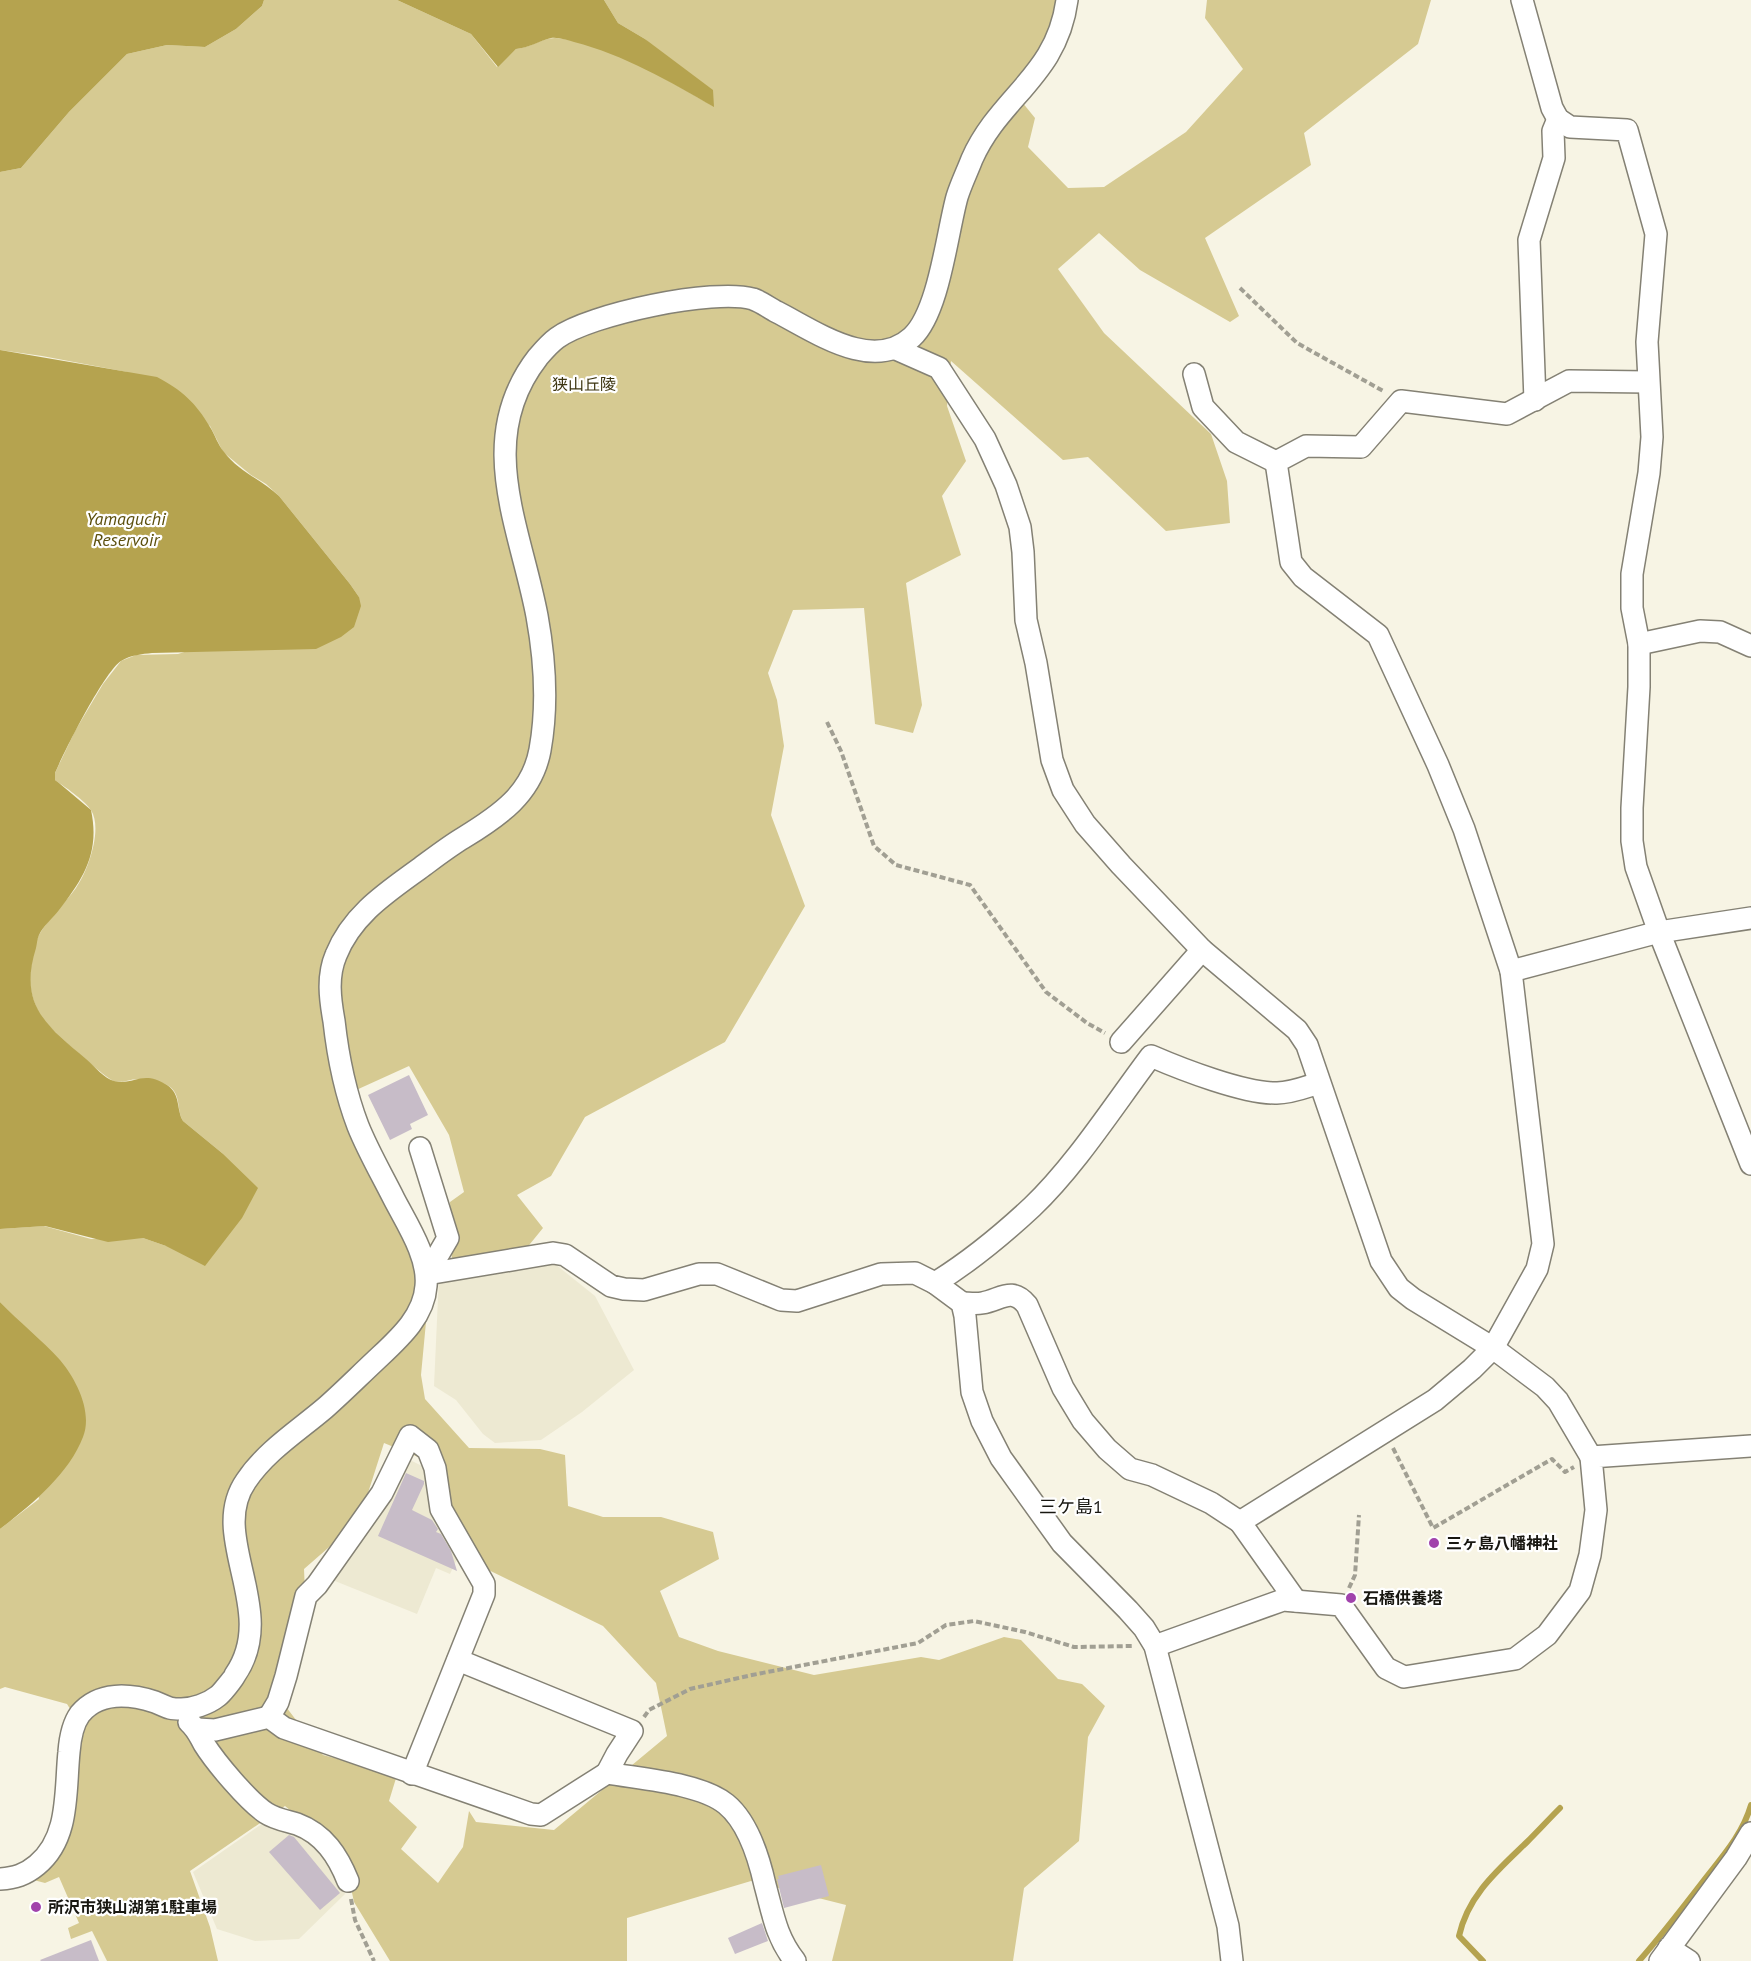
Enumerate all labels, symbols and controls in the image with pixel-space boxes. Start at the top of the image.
park label: 狭山丘陵 [552,374,616,394]
water label: Yamaguchi Reservoir [86,507,167,551]
district label: 三ケ島1 [1039,1495,1103,1518]
place label: 三ヶ島八幡神社 [1446,1533,1558,1553]
marker: 三ヶ島八幡神社 [1427,1536,1441,1550]
place label: 石橋供養塔 [1363,1588,1443,1608]
marker: 石橋供養塔 [1344,1591,1358,1605]
place label: 所沢市狭山湖第1駐車場 [48,1897,217,1917]
marker: 所沢市狭山湖第1駐車場 [29,1900,43,1914]

